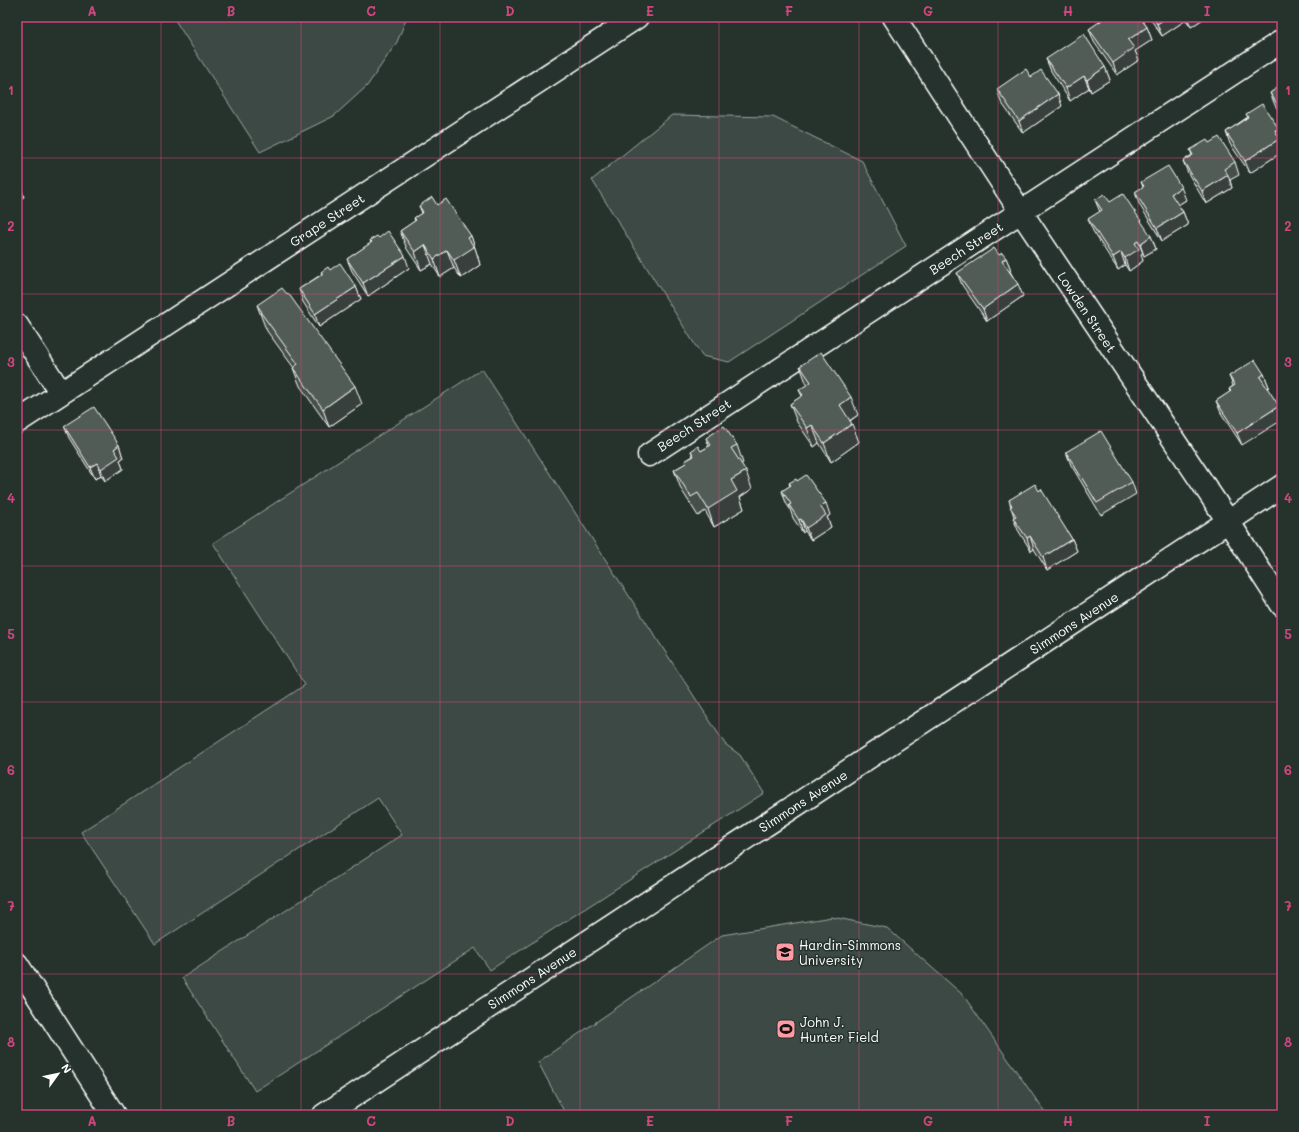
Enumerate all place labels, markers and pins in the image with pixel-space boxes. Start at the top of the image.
place label: Hardin-Simmons University [799,936,901,968]
school or university icon: Hardin-Simmons University [774,941,796,963]
place label: John J. Hunter Field [800,1013,879,1045]
sports icon: John J. Hunter Field [775,1018,797,1040]

